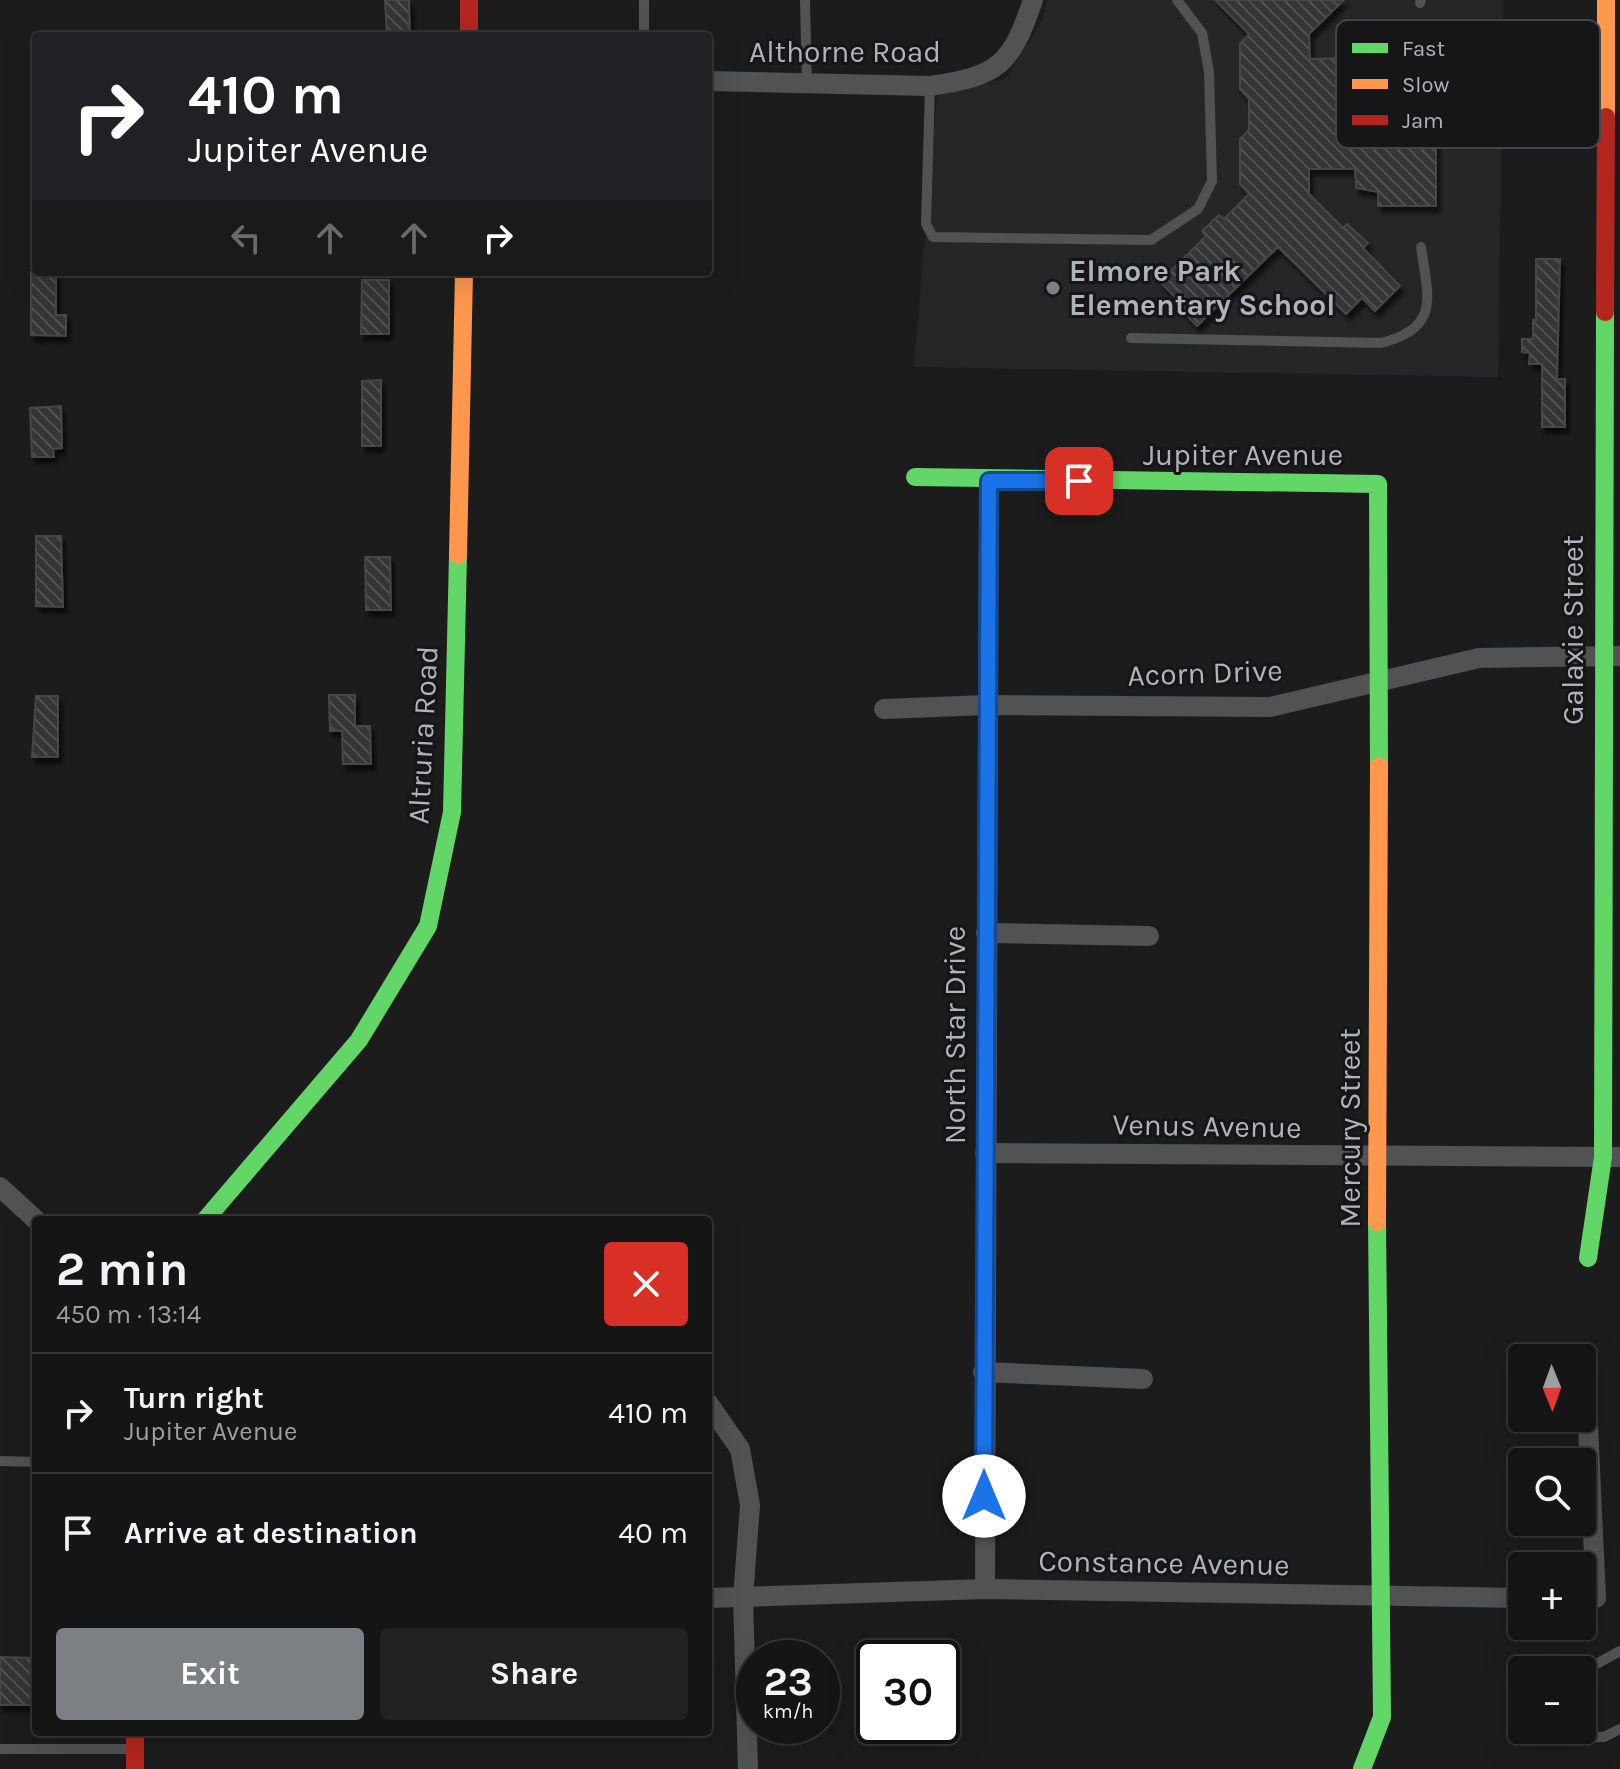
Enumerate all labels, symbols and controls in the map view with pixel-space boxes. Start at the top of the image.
legend [1336,20,1600,148]
street label: Althorne Road [749,34,941,70]
text: Fast [1402,36,1445,62]
text: 410 m [188,62,344,127]
icon: right [56,64,160,168]
text: Slow [1402,72,1449,98]
text: Jam [1402,108,1444,134]
text: Jupiter Avenue [188,129,428,171]
icon: left [224,216,268,260]
icon: ahead [308,216,352,260]
icon: ahead [392,216,436,260]
icon: right [476,216,520,260]
place label: Elmore Park Elementary School [1069,253,1335,323]
marker: Elmore Park Elementary School [1044,279,1062,297]
street label: Jupiter Avenue [1143,437,1343,473]
pin [1045,447,1113,515]
icon: arrive [1057,459,1101,503]
street label: Galaxie Street [1555,535,1591,725]
street label: Altruria Road [400,645,446,825]
street label: Acorn Drive [1127,652,1283,694]
street label: North Star Drive [937,926,973,1144]
street label: Mercury Street [1332,1028,1368,1228]
street label: Venus Avenue [1112,1106,1302,1146]
text: 2 min [56,1241,188,1297]
button: close [604,1242,688,1326]
text: 450 m · 13:14 [56,1299,201,1330]
north arrow [1508,1344,1596,1432]
map controls [1508,1344,1596,1744]
text: Turn right [124,1380,264,1416]
icon: right [56,1391,100,1435]
text: 410 m [608,1395,688,1431]
text: Jupiter Avenue [124,1416,297,1447]
button: search [1508,1448,1596,1536]
position arrow [942,1454,1026,1538]
icon: arrive [56,1511,100,1555]
text: Arrive at destination [124,1515,418,1551]
text: 40 m [618,1515,688,1551]
street label: Constance Avenue [1038,1543,1290,1583]
button: + [1508,1552,1596,1640]
button: Exit [56,1628,364,1720]
button: Share [380,1628,688,1720]
speed limit sign: 30 [856,1640,960,1744]
button: − [1508,1656,1596,1744]
text: 23 [763,1658,813,1705]
text: km/h [763,1700,813,1723]

